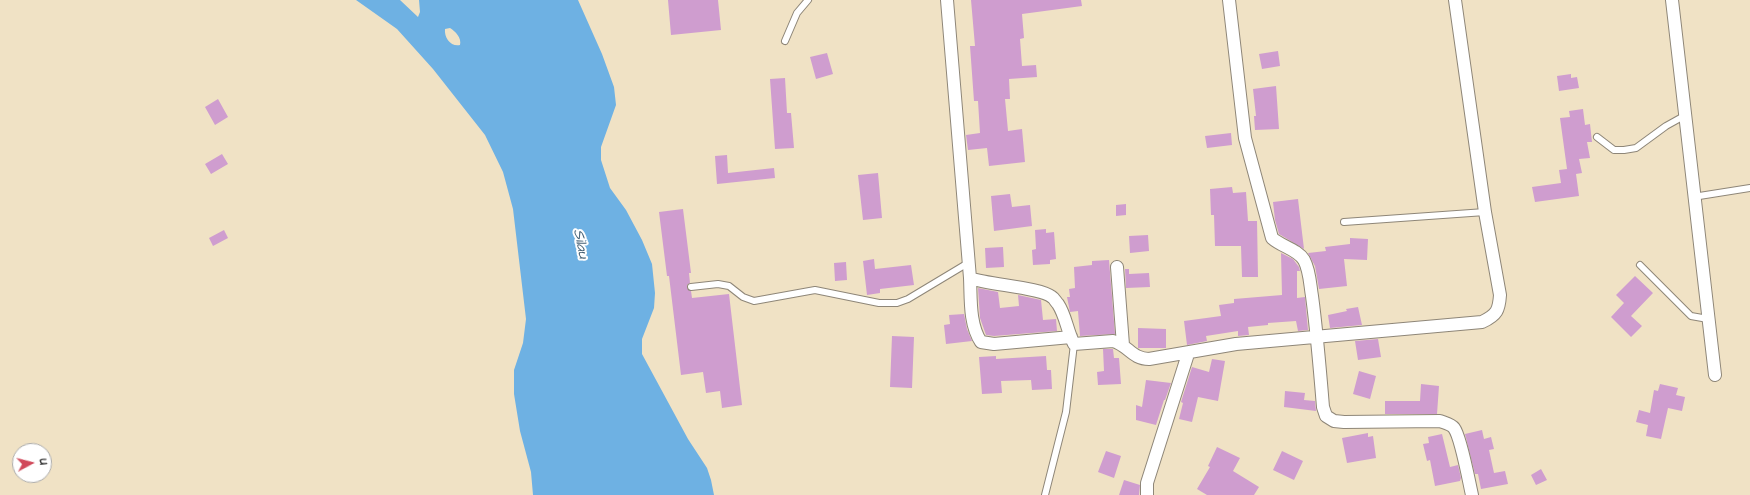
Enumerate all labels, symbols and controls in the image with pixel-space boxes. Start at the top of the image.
water label: Silau [568,228,592,260]
north arrow [12,443,52,483]
text: U [36,458,51,466]

